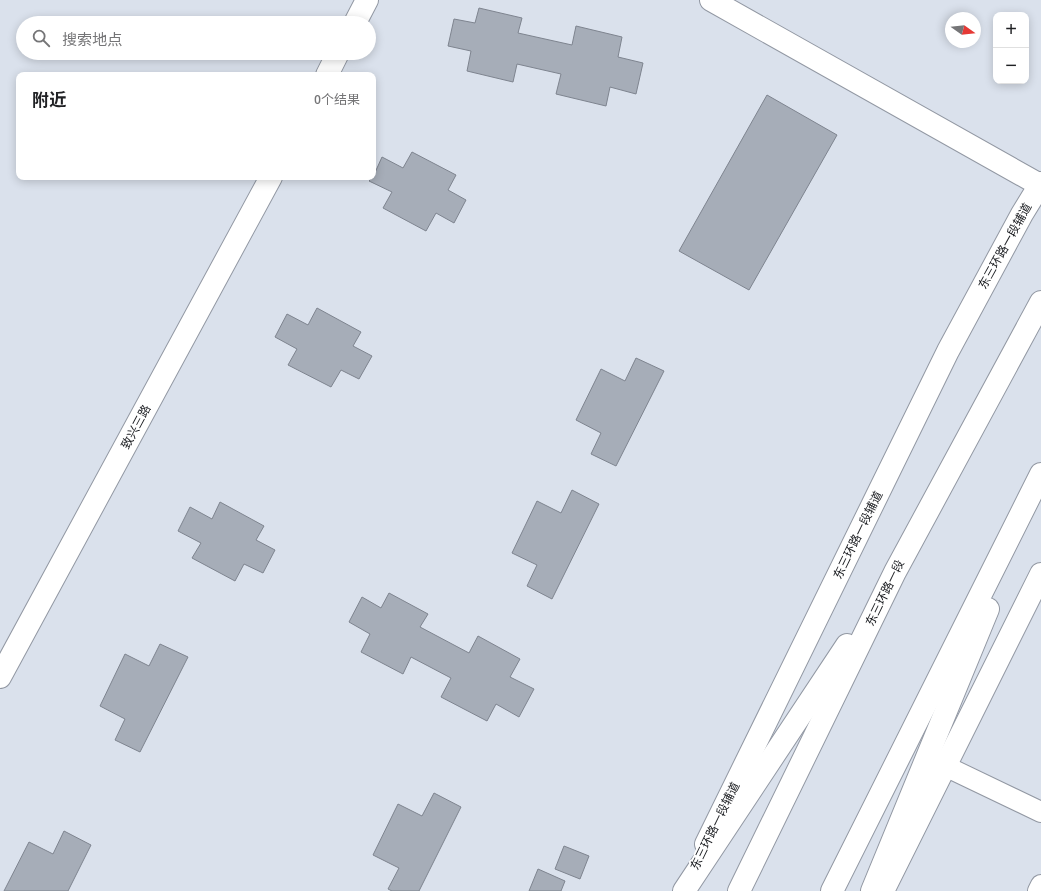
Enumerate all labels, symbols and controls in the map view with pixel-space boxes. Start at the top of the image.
north arrow [945,12,981,48]
map controls [993,12,1029,84]
button: + [993,12,1029,48]
search box [16,16,376,60]
icon: search [30,27,52,49]
text: 搜索地点 [62,31,122,49]
button: − [993,48,1029,84]
text: 附近 [32,90,66,111]
text: 0个结果 [314,92,360,108]
street label: 东三环路一段辅道 [976,201,1035,292]
street label: 致兴三路 [119,403,154,452]
street label: 东三环路一段辅道 [831,489,886,582]
street label: 东三环路一段 [863,558,908,629]
street label: 东三环路一段辅道 [688,780,743,873]

